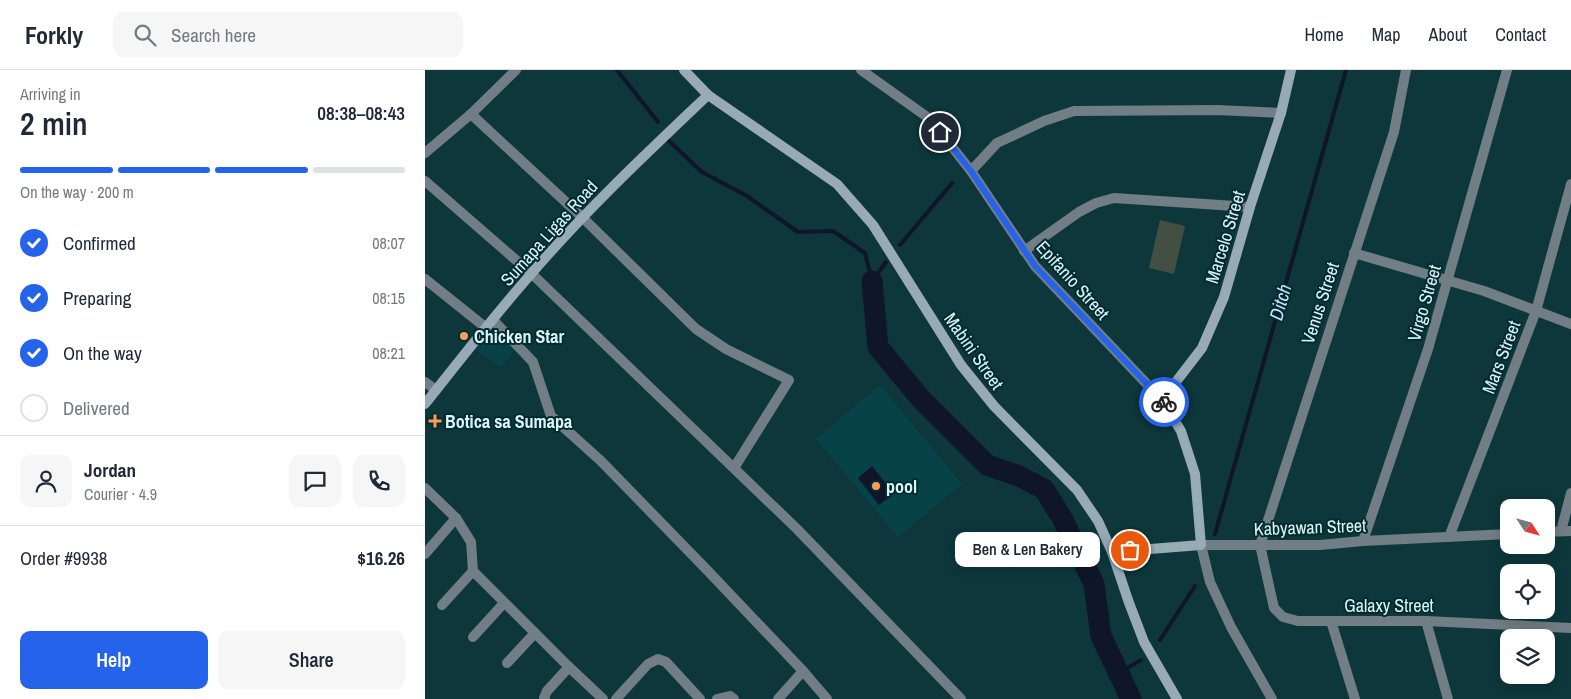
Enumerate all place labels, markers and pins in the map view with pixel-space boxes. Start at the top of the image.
pin [919,111,961,153]
place label: Chicken Star [474,324,564,349]
marker: Chicken Star [458,330,470,342]
place label: Botica sa Sumapa [445,409,573,434]
marker: Botica sa Sumapa [429,415,441,427]
place label: pool [886,474,917,499]
marker: pool [870,480,882,492]
pin [1109,529,1151,571]
callout: Ben & Len Bakery [955,532,1100,568]

